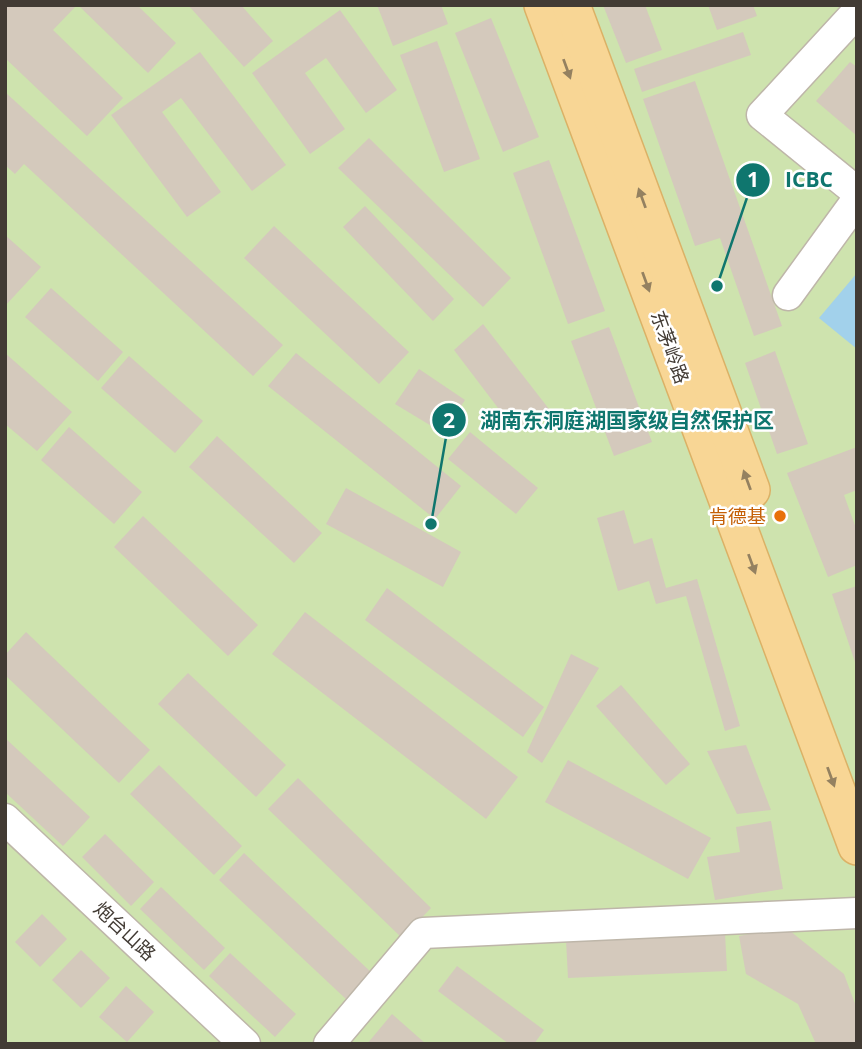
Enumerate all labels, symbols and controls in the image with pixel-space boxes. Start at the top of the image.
one-way arrow [561,59,572,80]
callout: ICBC [736,159,847,201]
text: 1 [747,165,759,193]
text: ICBC [785,165,833,193]
one-way arrow [637,187,648,208]
one-way arrow [641,272,652,293]
street label: 东茅岭路 [645,307,695,387]
callout: 湖南东洞庭湖国家级自然保护区 [431,399,788,441]
text: 2 [443,406,455,434]
text: 湖南东洞庭湖国家级自然保护区 [480,406,774,434]
one-way arrow [742,469,753,490]
place label: 肯德基 [709,503,766,529]
marker: 肯德基 [772,508,788,524]
one-way arrow [746,554,757,575]
one-way arrow [826,767,837,788]
street label: 炮台山路 [88,896,162,966]

